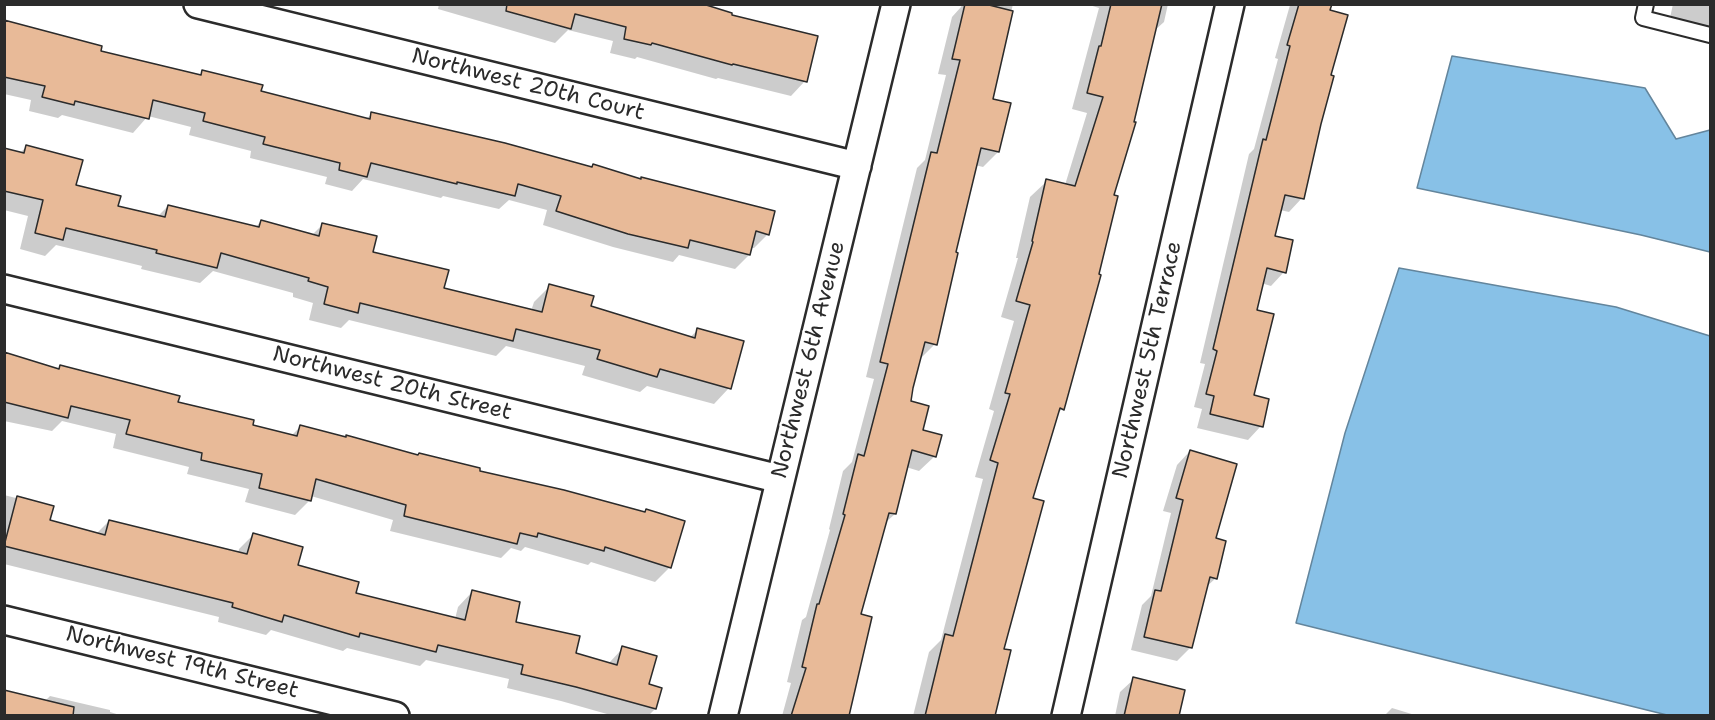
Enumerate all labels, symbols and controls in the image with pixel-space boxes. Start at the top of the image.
street label: Northwest 20th Court [409,43,647,127]
street label: Northwest 6th Avenue [767,239,851,481]
street label: Northwest 5th Terrace [1108,239,1188,481]
street label: Northwest 20th Street [270,341,514,427]
street label: Northwest 19th Street [63,621,301,705]

